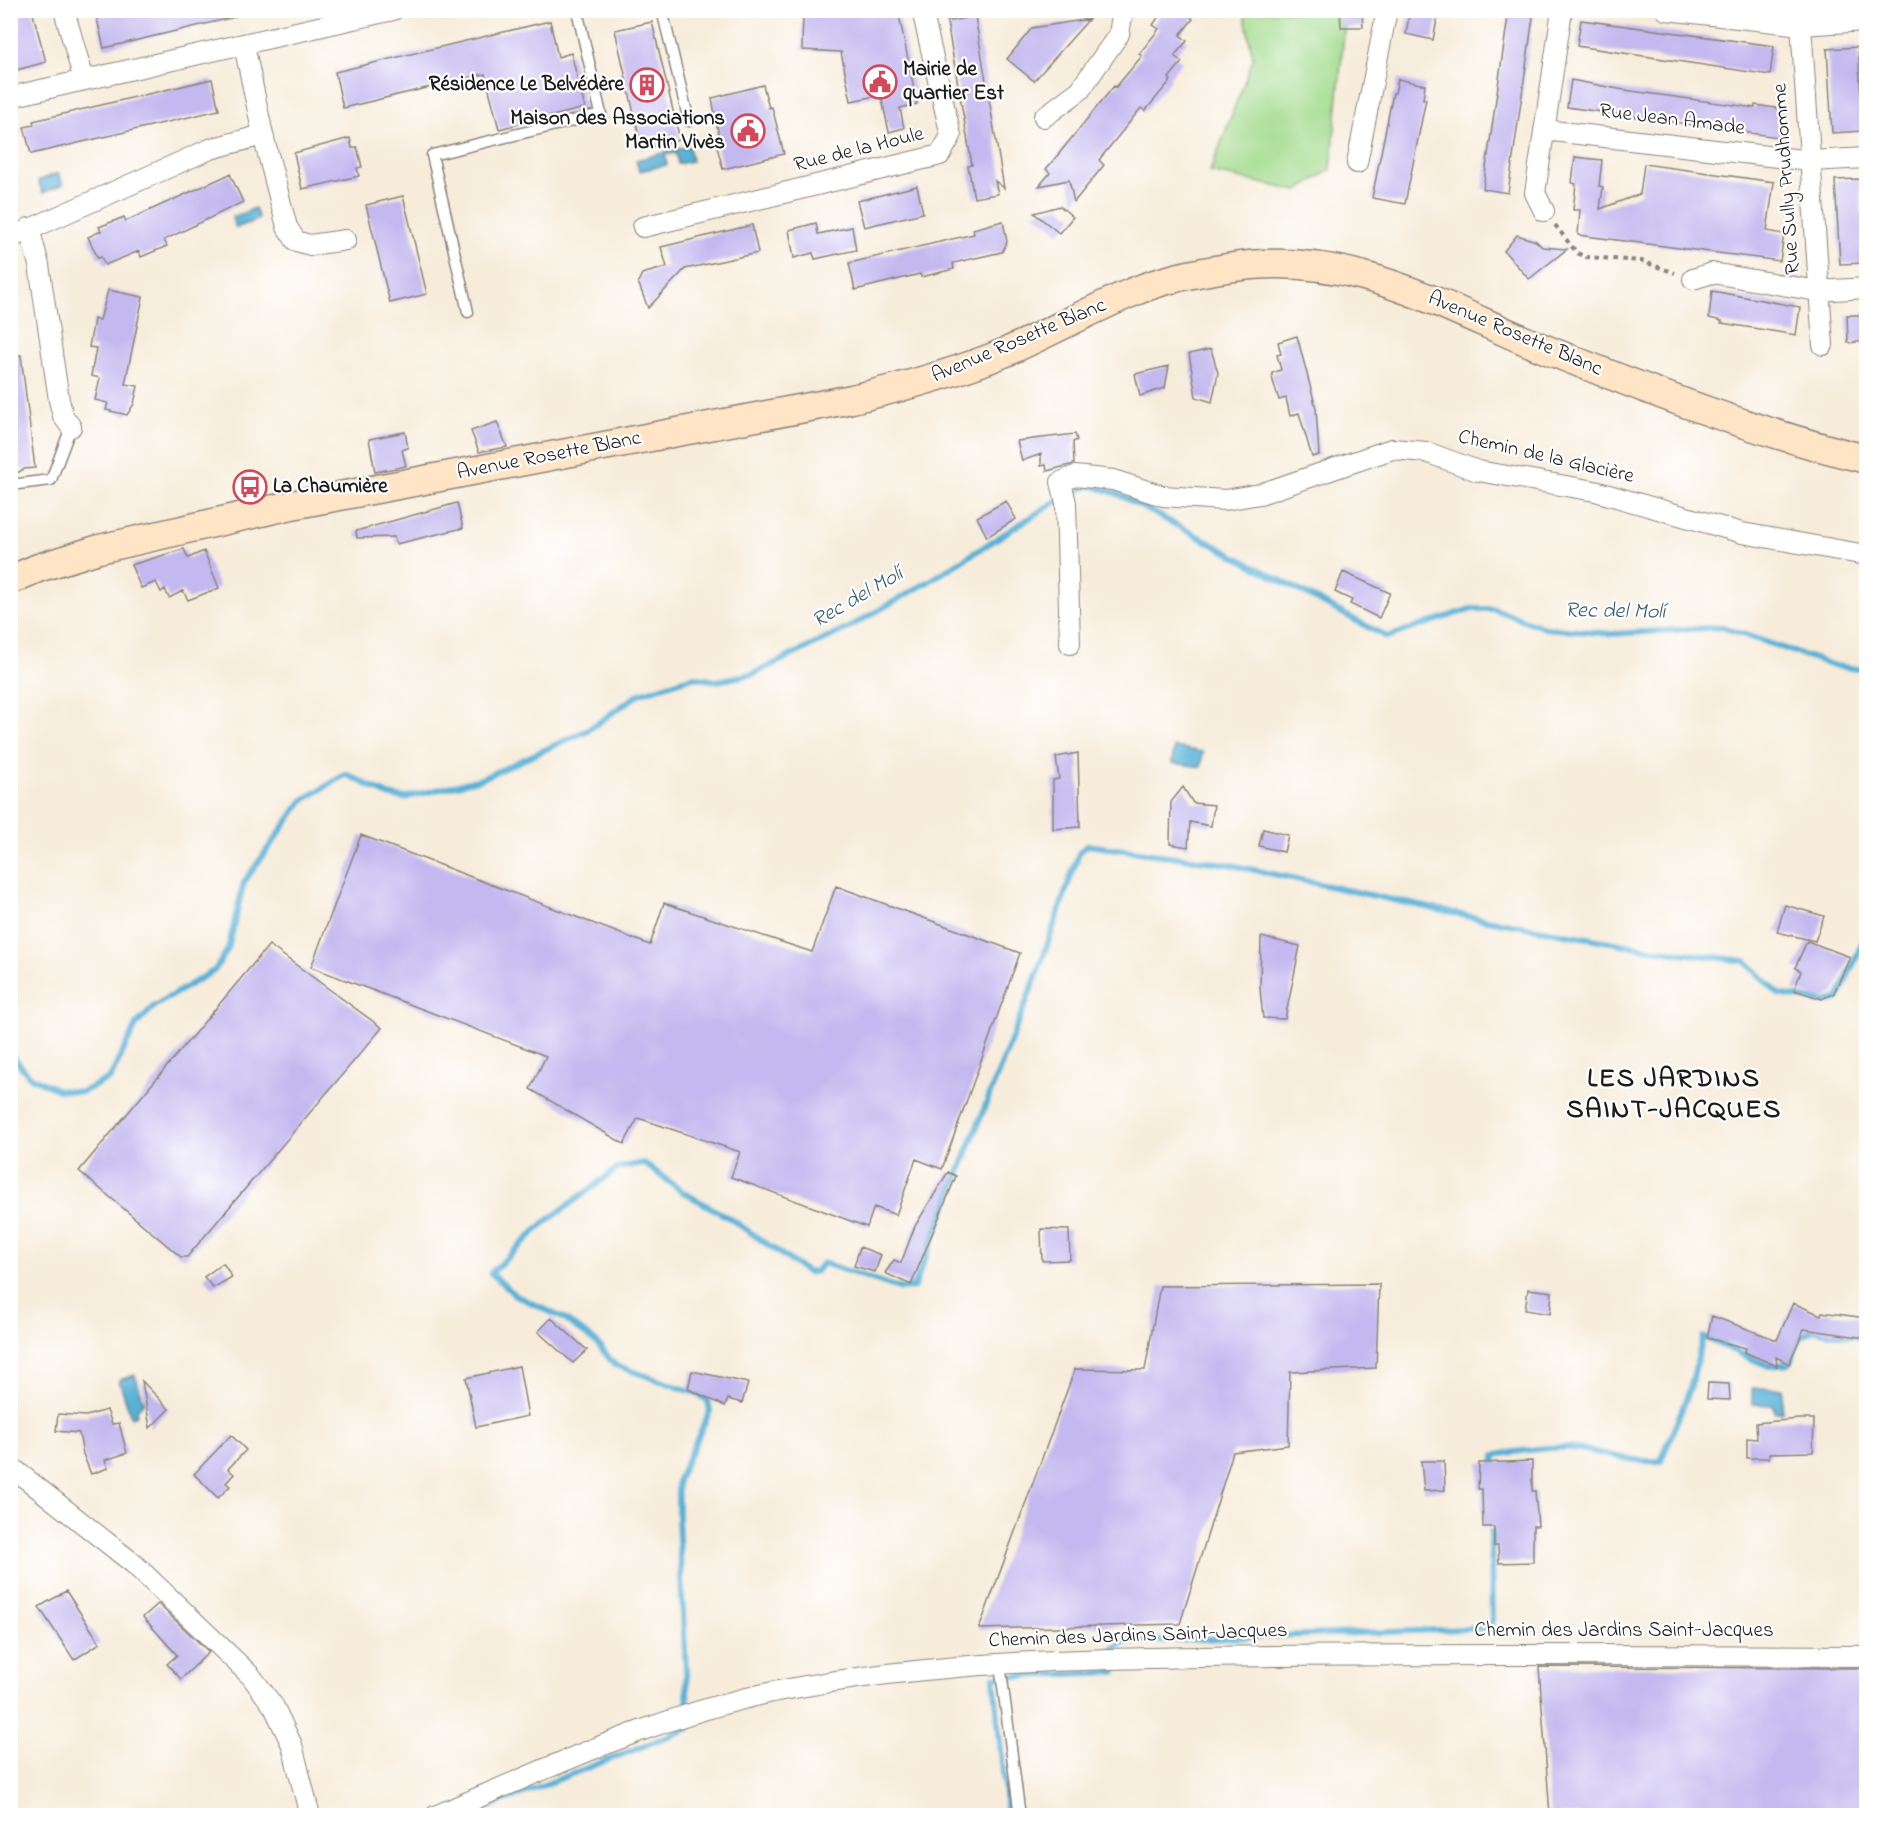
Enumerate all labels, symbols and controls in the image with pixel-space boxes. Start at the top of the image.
place label: Mairie de quartier Est [903,55,1005,109]
public building icon: Mairie de quartier Est [862,64,898,100]
building icon: Résidence Le Belvédère [629,67,665,103]
place label: Résidence Le Belvédère [429,70,625,100]
street label: Rue Sully Prudhomme [1765,82,1811,276]
street label: Rue Jean Amade [1597,96,1747,144]
place label: Maison des Associations Martin Vivès [510,104,725,158]
public building icon: Maison des Associations Martin Vivès [730,113,766,149]
street label: Rue de la Houle [791,119,928,181]
street label: Avenue Rosette Blanc [1423,284,1607,385]
street label: Avenue Rosette Blanc [927,290,1111,391]
street label: Chemin de la Glacière [1455,422,1637,492]
street label: Avenue Rosette Blanc [454,423,644,489]
bus stop icon: La Chaumière [232,469,268,505]
place label: La Chaumière [273,472,388,502]
water label: Rec del Molí [806,558,912,637]
water label: Rec del Molí [1564,595,1669,629]
district label: LES JARDINS SAINT-JACQUES [1566,1060,1782,1130]
street label: Chemin des Jardins Saint-Jacques [988,1616,1288,1656]
street label: Chemin des Jardins Saint-Jacques [1474,1616,1774,1646]

